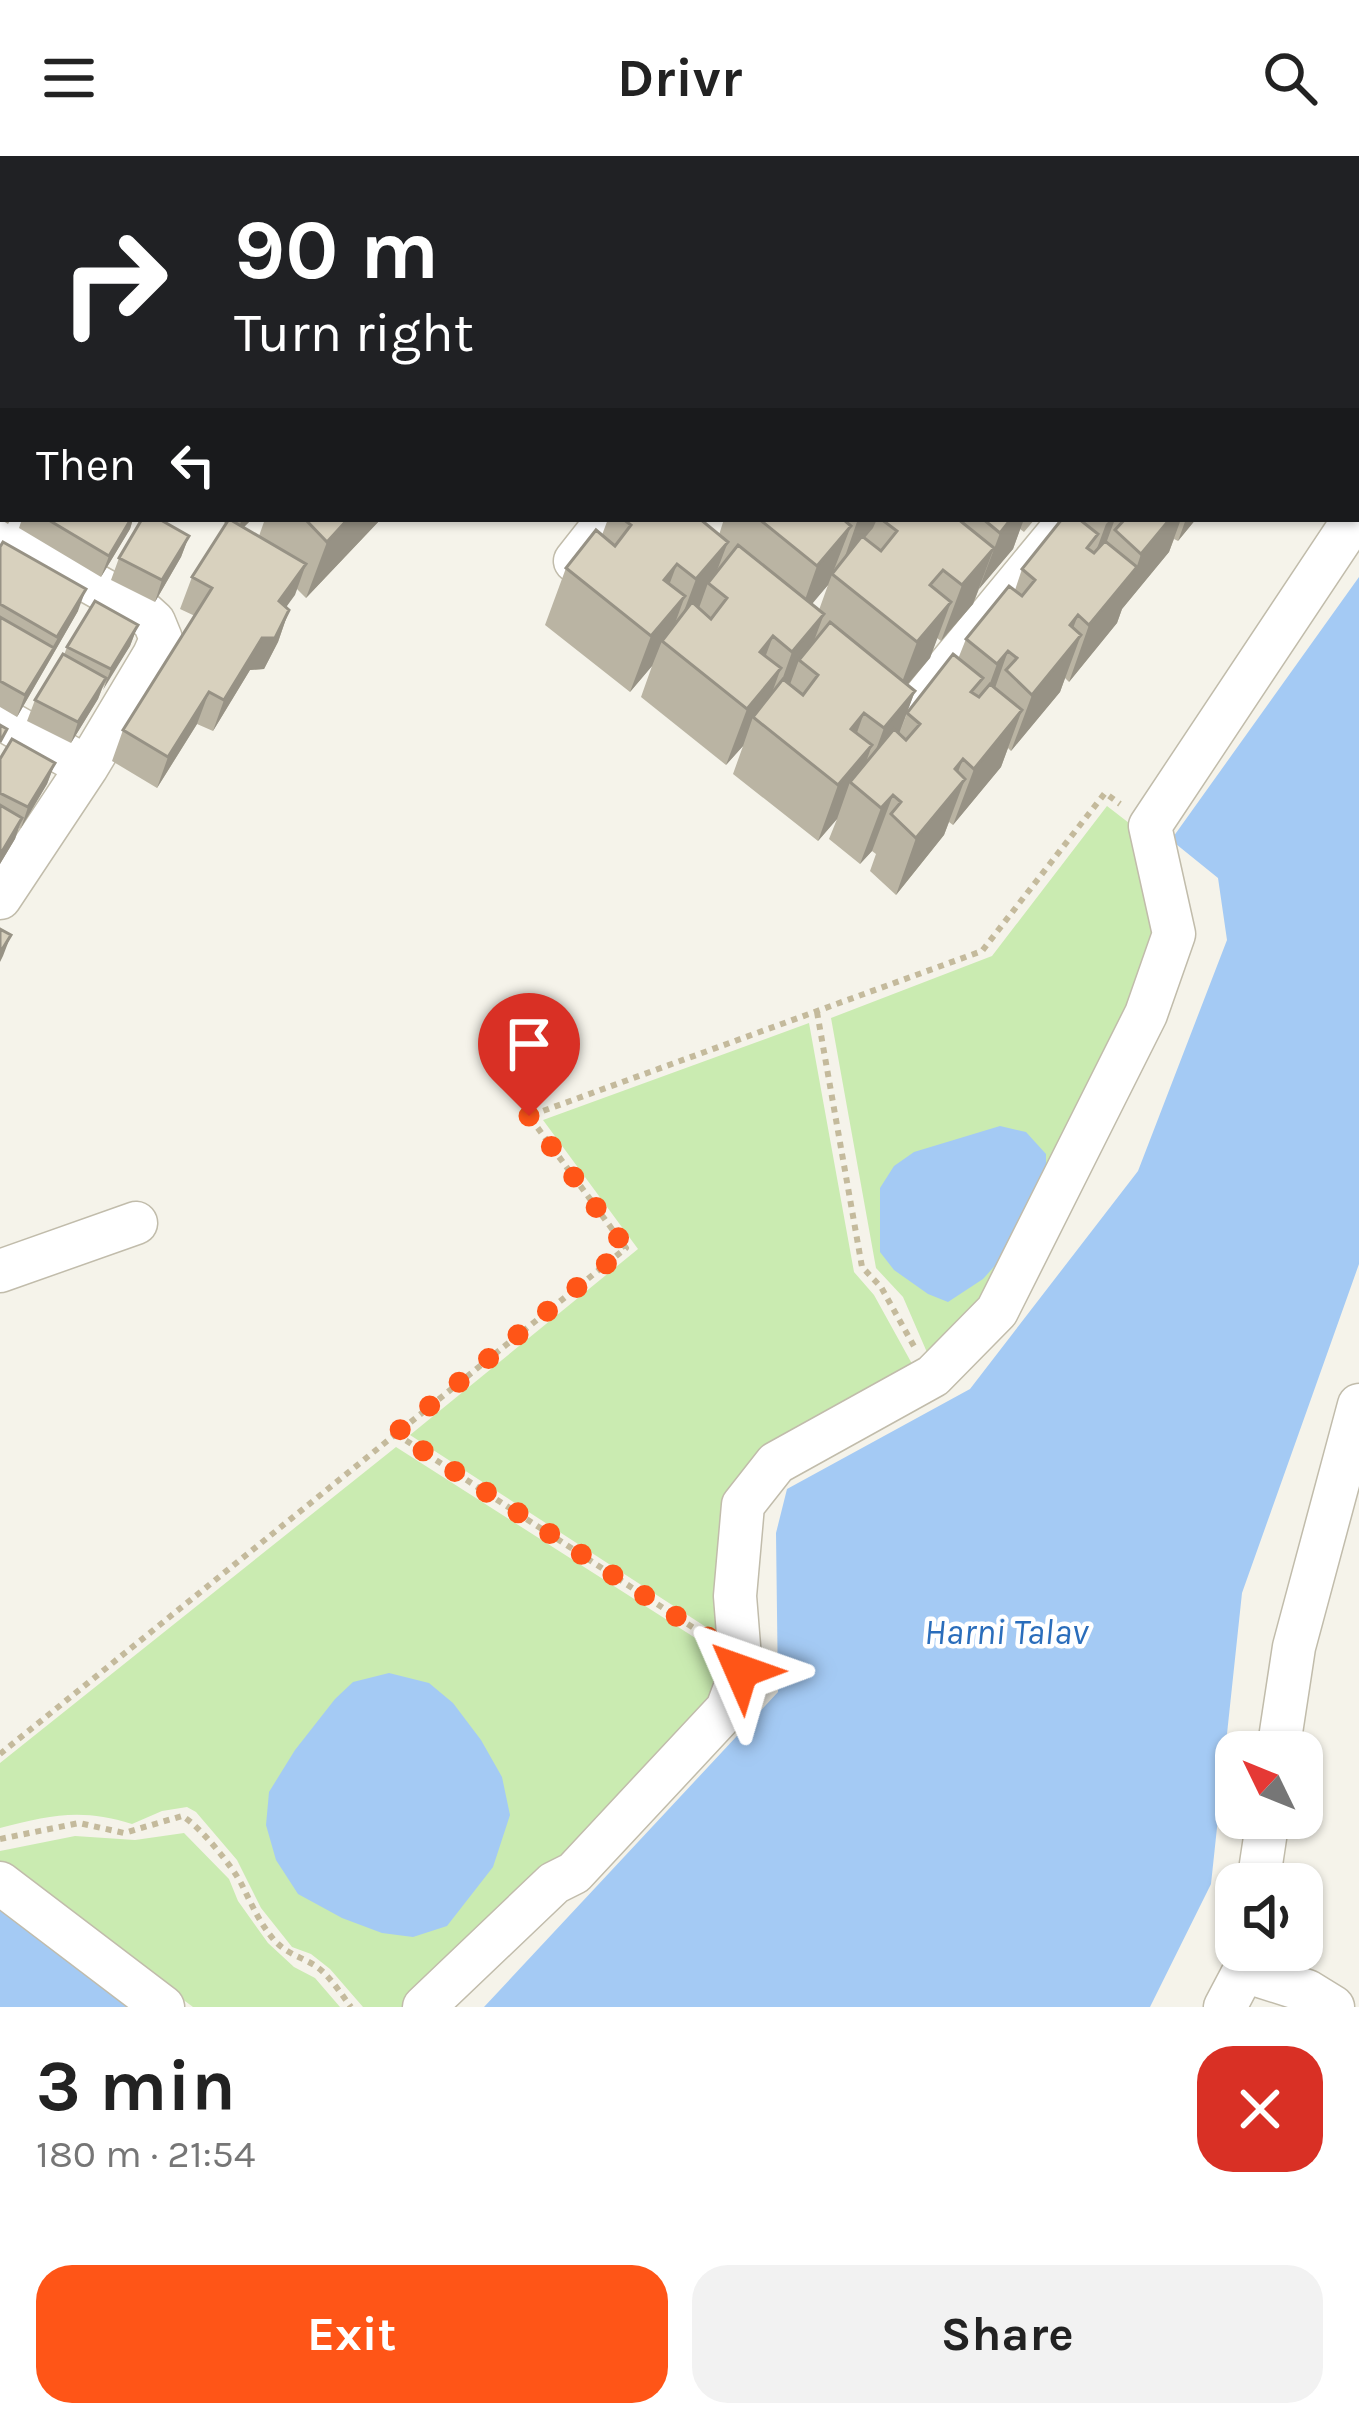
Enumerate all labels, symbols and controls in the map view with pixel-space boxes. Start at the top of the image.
icon: menu [36,45,102,111]
icon: search [1257,45,1323,111]
text: Drivr [617,46,742,110]
text: 90 m [234,201,439,299]
icon: right [36,204,192,360]
text: Turn right [234,301,474,365]
icon: left [160,432,226,498]
text: Then [36,439,136,491]
pin [478,993,580,1116]
icon: arrive [496,1011,562,1077]
position arrow [678,1608,804,1734]
water label: Harni Talav [924,1611,1090,1653]
north arrow [1215,1731,1323,1839]
map controls [1215,1731,1323,1971]
button: sound [1215,1863,1323,1971]
text: 3 min [36,2044,236,2128]
button: close [1197,2046,1323,2172]
text: 180 m · 21:54 [36,2131,256,2177]
button: Exit [36,2265,668,2403]
button: Share [692,2265,1323,2403]

